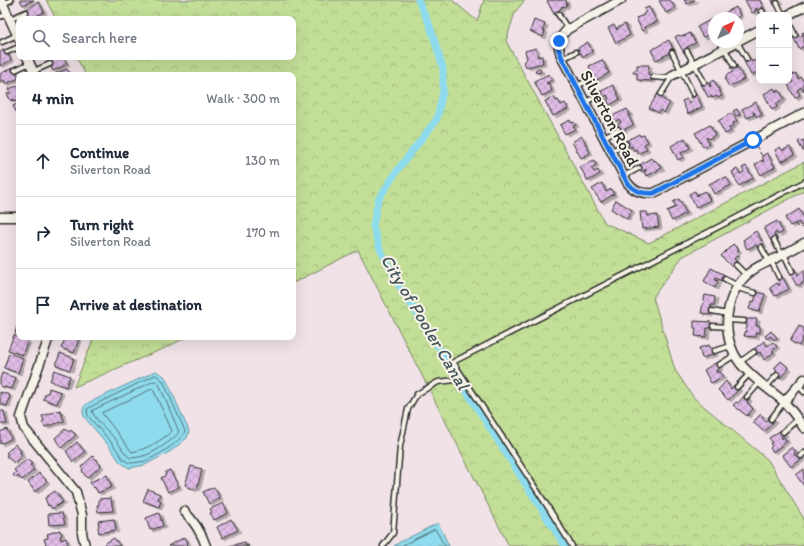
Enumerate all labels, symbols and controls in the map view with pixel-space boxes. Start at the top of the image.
north arrow [708,12,744,48]
map controls [756,12,792,84]
button: + [756,12,792,48]
search box [16,16,296,60]
icon: search [30,27,52,49]
text: Search here [62,29,137,47]
route end [550,32,568,50]
button: − [756,48,792,84]
street label: Silverton Road [576,67,644,170]
text: 4 min [32,88,74,108]
text: Walk · 300 m [206,91,280,106]
route start [744,131,762,149]
text: Continue [70,144,129,162]
icon: ahead [32,150,54,172]
text: 130 m [245,153,280,168]
text: Silverton Road [70,162,151,177]
text: Turn right [70,216,134,234]
icon: right [32,222,54,244]
text: 170 m [246,225,280,240]
text: Silverton Road [70,234,151,249]
water label: City of Pooler Canal [376,250,475,395]
icon: arrive [32,294,54,316]
text: Arrive at destination [70,296,202,314]

